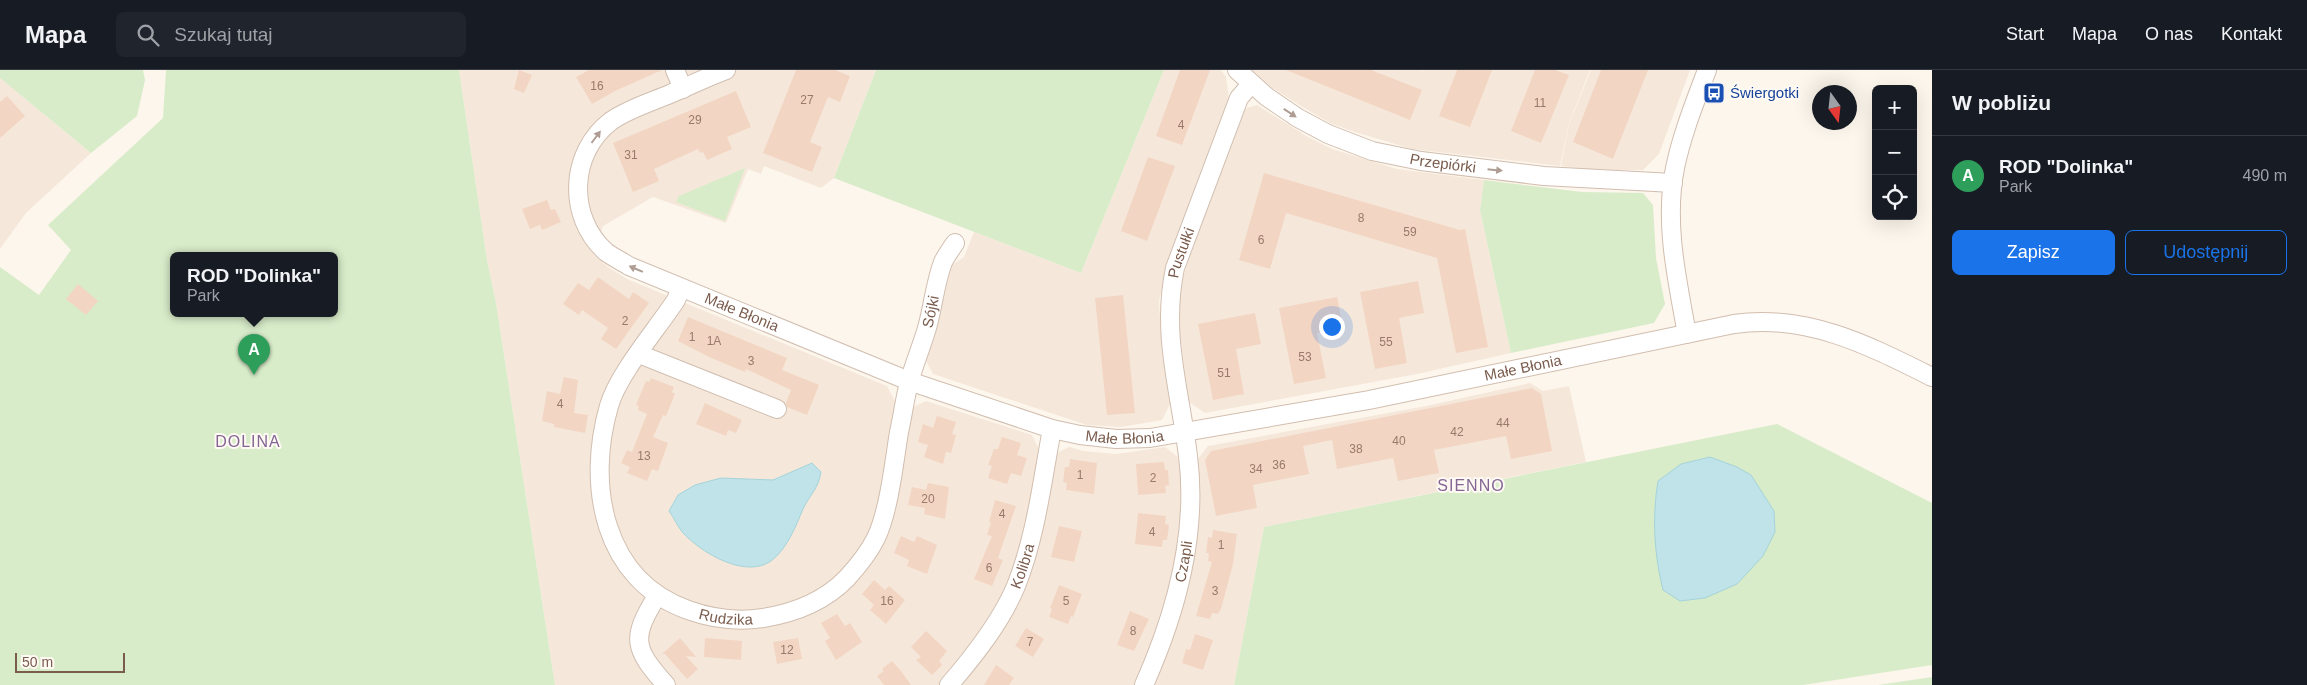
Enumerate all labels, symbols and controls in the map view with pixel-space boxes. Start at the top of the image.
search box [116,12,466,57]
text: Mapa [25,21,86,48]
icon: search [134,21,162,49]
text: Szukaj tutaj [174,24,273,45]
text: Start [2006,24,2044,44]
text: Mapa [2072,24,2117,44]
text: O nas [2145,24,2193,44]
text: Kontakt [2221,24,2282,44]
house number: 16 [590,79,604,93]
bus stop icon: Świergotki [1702,81,1726,105]
place label: Świergotki [1730,84,1799,101]
north arrow [1812,85,1857,130]
map controls [1872,85,1917,220]
button: + [1872,85,1917,130]
text: W pobliżu [1952,91,2051,114]
house number: 27 [800,93,814,107]
house number: 11 [1534,96,1547,110]
one-way arrow [1284,108,1297,118]
house number: 29 [688,113,702,127]
house number: 4 [1178,118,1185,132]
button: − [1872,130,1917,175]
one-way arrow [591,131,602,144]
house number: 31 [624,148,638,162]
street label: Przepiórki [1408,150,1477,176]
text: ROD "Dolinka" [1999,156,2133,177]
one-way arrow [1487,166,1503,174]
text: A [1962,167,1974,184]
text: 490 m [2243,167,2287,184]
button: locate [1872,175,1917,220]
text: Park [1999,178,2032,195]
house number: 8 [1358,211,1365,225]
street label: Pustułki [1164,225,1197,279]
house number: 59 [1403,225,1417,239]
button: Zapisz [1952,230,2115,275]
button: Udostępnij [2125,230,2287,275]
house number: 6 [1258,233,1265,247]
popup [170,252,338,317]
one-way arrow [629,264,643,272]
text: ROD "Dolinka" [187,265,321,286]
text: Park [187,287,220,304]
street label: Małe Błonia [702,289,782,335]
street label: Sójki [918,294,942,329]
house number: 2 [622,314,629,328]
your location [1319,314,1345,340]
house number: 1 [689,330,696,344]
pin: A [238,334,270,375]
house number: 1A [707,334,721,348]
house number: 55 [1379,335,1393,349]
house number: 53 [1298,350,1312,364]
street label: Małe Błonia [1483,351,1564,384]
house number: 3 [748,354,755,368]
house number: 51 [1217,366,1231,380]
house number: 4 [557,397,564,411]
house number: 44 [1496,416,1510,430]
house number: 42 [1450,425,1464,439]
street label: Małe Błonia [1085,427,1166,447]
district label: DOLINA [215,433,281,450]
house number: 40 [1392,434,1406,448]
house number: 38 [1349,442,1363,456]
house number: 13 [637,449,651,463]
house number: 36 [1272,458,1286,472]
house number: 34 [1249,462,1263,476]
house number: 1 [1077,468,1084,482]
house number: 2 [1150,471,1157,485]
district label: SIENNO [1437,477,1505,494]
house number: 20 [921,492,935,506]
house number: 4 [999,507,1006,521]
house number: 4 [1149,525,1156,539]
house number: 1 [1218,538,1225,552]
street label: Czapli [1171,540,1195,584]
street label: Kolibra [1007,541,1038,591]
house number: 6 [986,561,993,575]
house number: 3 [1212,584,1219,598]
house number: 16 [880,594,894,608]
house number: 5 [1063,594,1070,608]
street label: Rudzika [697,605,754,628]
house number: 8 [1130,624,1137,638]
house number: 7 [1027,635,1034,649]
house number: 12 [780,643,794,657]
scale bar [15,650,125,673]
text: 50 m [22,654,53,670]

